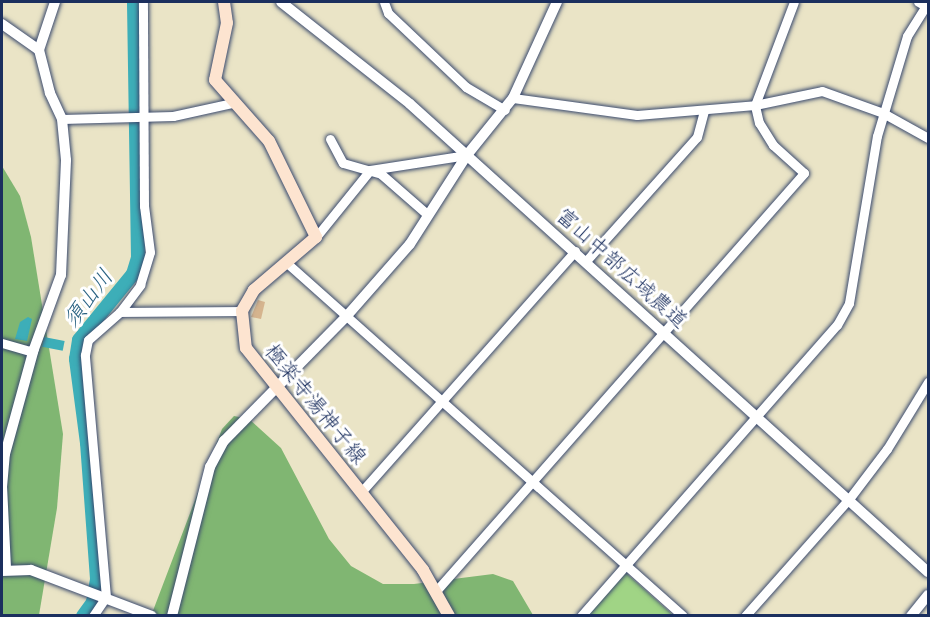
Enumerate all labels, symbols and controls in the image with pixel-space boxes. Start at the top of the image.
street label: 富山中部広域農道 [551,202,693,334]
water label: 須山川 [58,264,118,332]
street label: 極楽寺湯神子線 [260,339,372,469]

